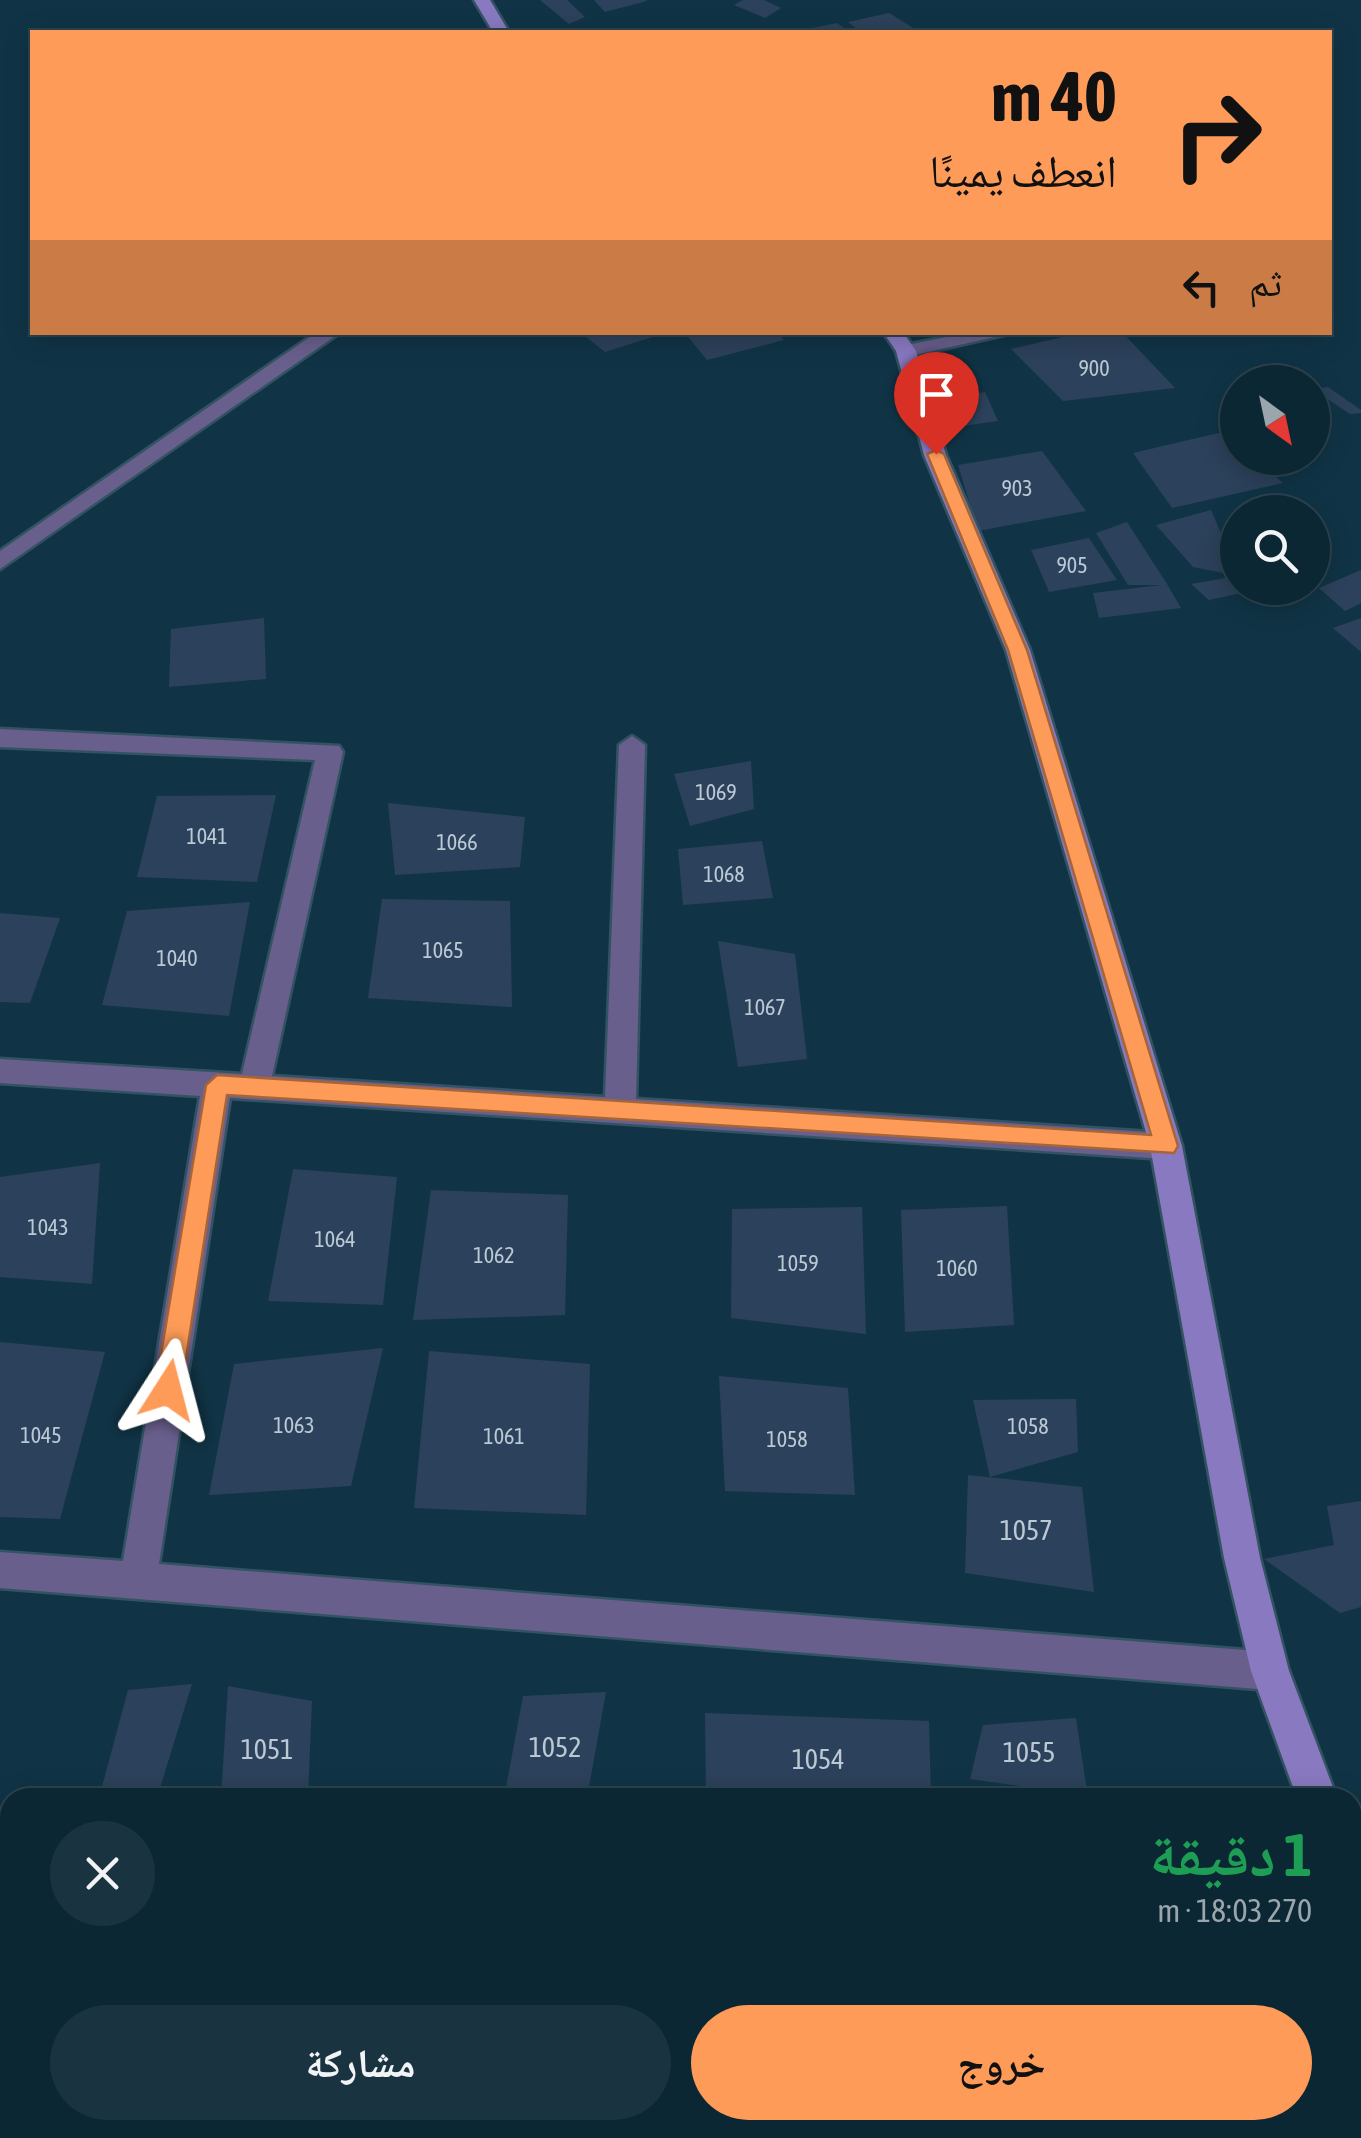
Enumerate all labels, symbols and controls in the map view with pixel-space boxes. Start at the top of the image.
text: 40 m [991,56,1117,136]
icon: right [1152,70,1282,200]
text: انعطف يمينًا [929,145,1117,197]
icon: left [1174,260,1229,315]
text: ثم [1249,261,1282,304]
pin [894,352,979,455]
house number: 900 [1078,355,1110,381]
north arrow [1220,365,1330,475]
map controls [1220,365,1330,605]
icon: arrive [909,367,964,422]
house number: 903 [1001,475,1033,501]
button: search [1220,495,1330,605]
house number: 905 [1056,552,1088,578]
house number: 1069 [695,779,737,805]
house number: 1041 [186,823,228,849]
house number: 1066 [436,829,478,855]
house number: 1068 [703,861,745,887]
house number: 1065 [422,937,464,963]
house number: 1040 [156,945,198,971]
house number: 1067 [744,994,786,1020]
house number: 1043 [27,1214,69,1240]
house number: 1064 [314,1226,356,1252]
house number: 1062 [473,1242,515,1268]
house number: 1059 [777,1250,819,1276]
house number: 1060 [936,1255,978,1281]
position arrow [116,1338,220,1442]
house number: 1063 [273,1412,315,1438]
house number: 1058 [1007,1413,1049,1439]
house number: 1045 [20,1422,62,1448]
house number: 1061 [483,1423,525,1449]
house number: 1058 [766,1426,808,1452]
house number: 1057 [1000,1514,1052,1546]
house number: 1052 [529,1731,581,1763]
house number: 1051 [241,1733,293,1765]
house number: 1055 [1003,1736,1055,1768]
house number: 1054 [792,1743,844,1775]
text: 1 دقيقة [1150,1820,1312,1889]
button: close [50,1821,155,1926]
text: 270 m · 18:03 [1157,1892,1312,1929]
button: مشاركة [50,2005,671,2120]
button: خروج [691,2005,1312,2120]

